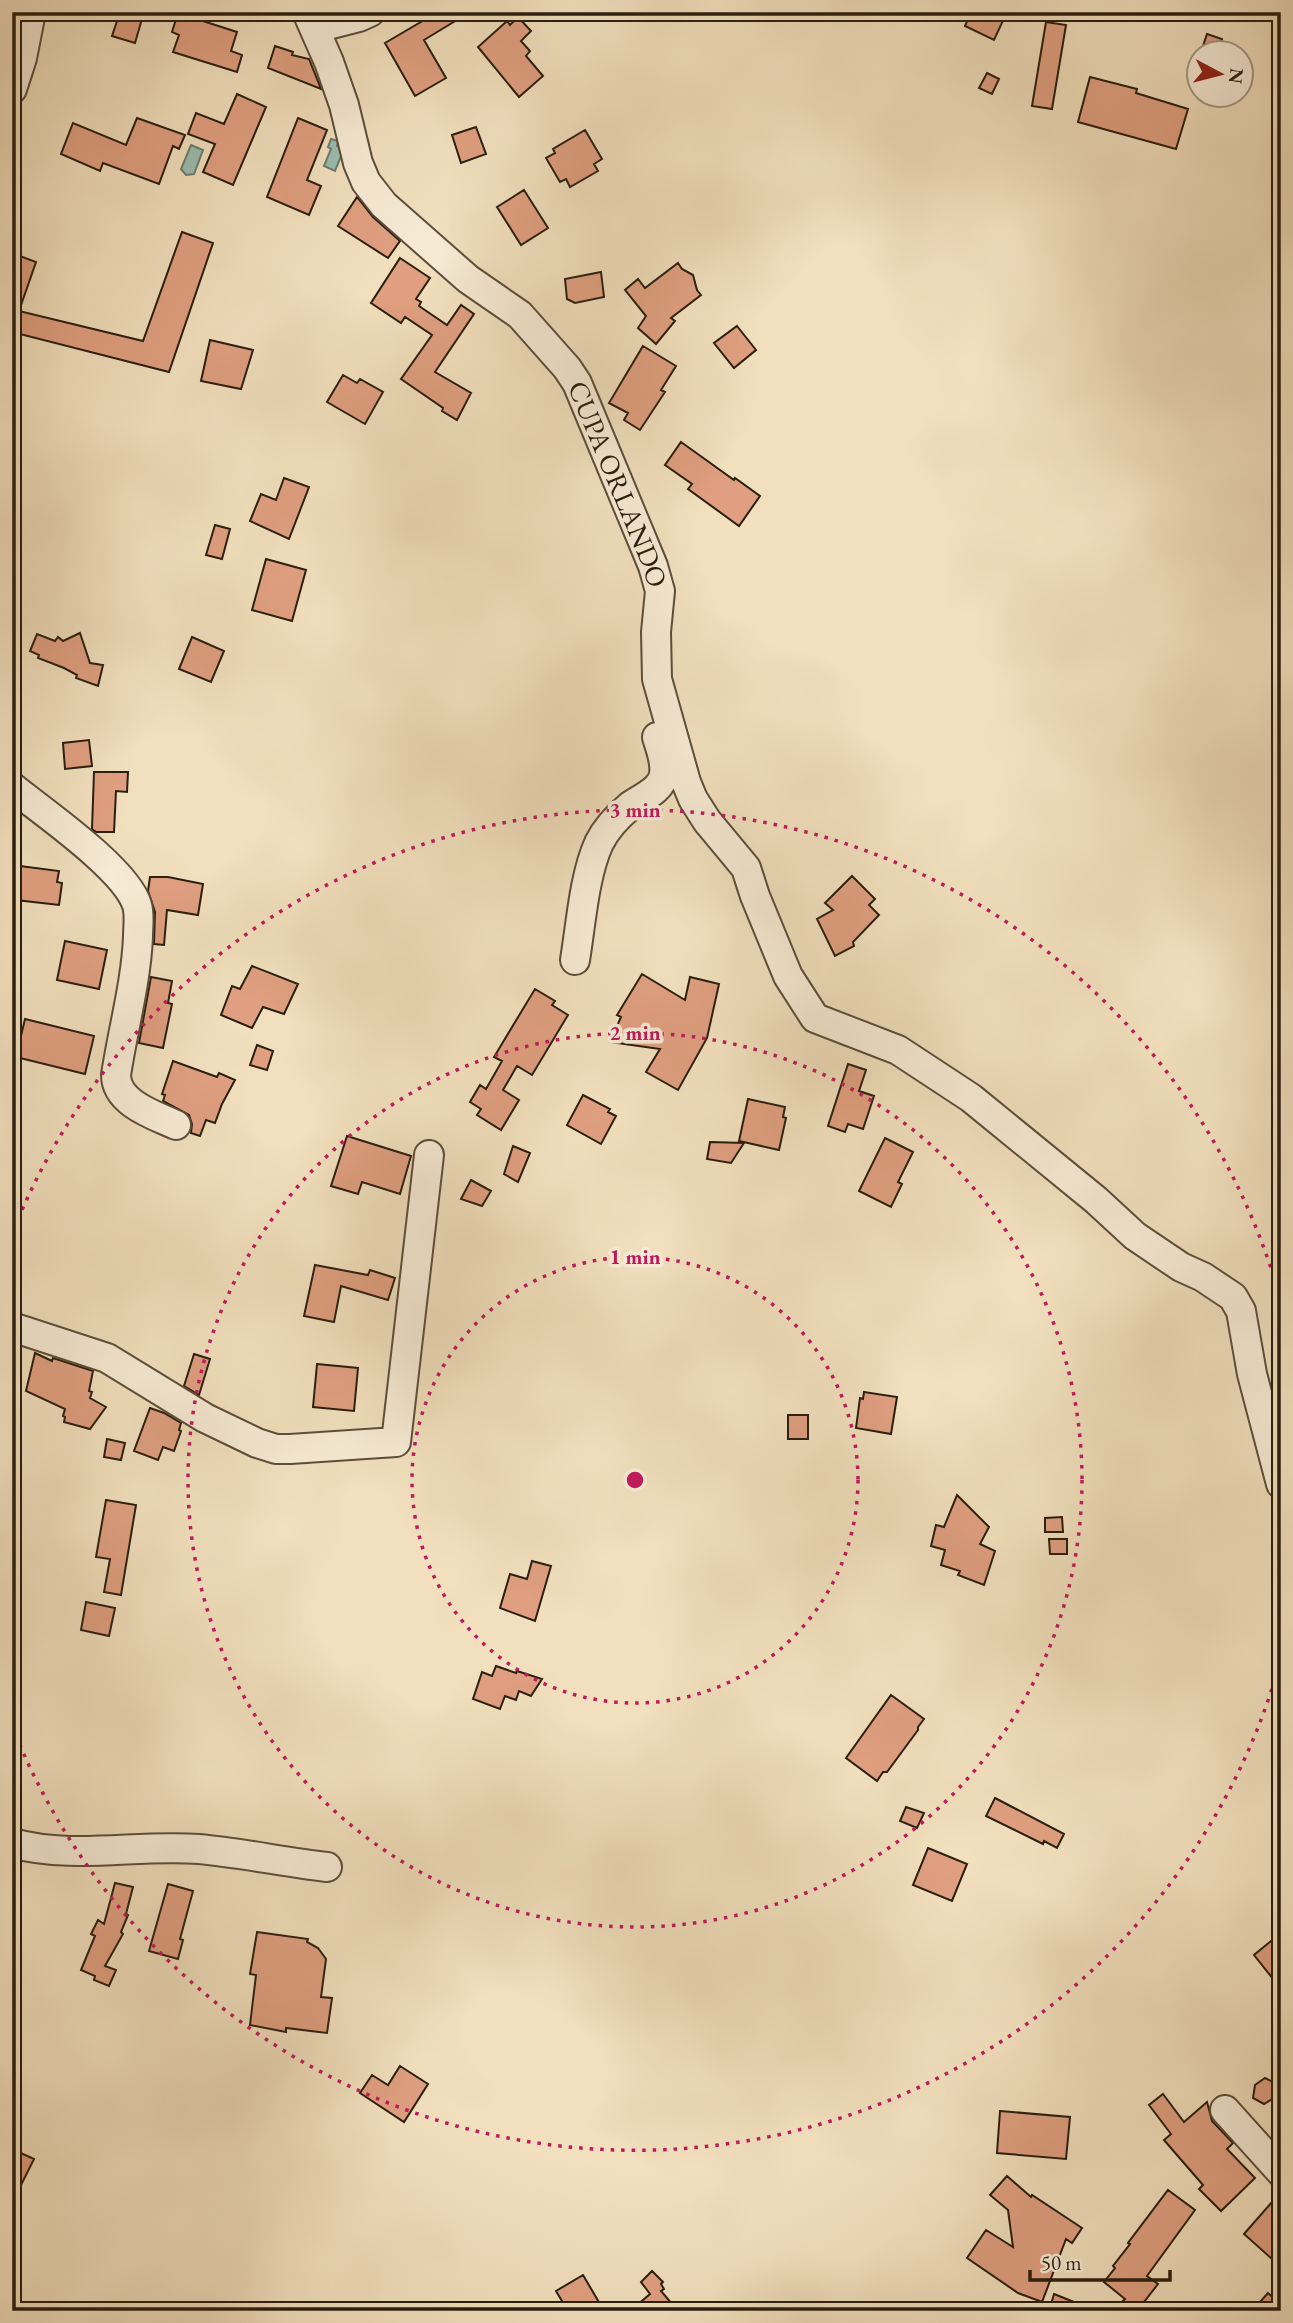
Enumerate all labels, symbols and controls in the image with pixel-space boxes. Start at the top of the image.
north arrow [1184,38,1254,108]
text: N [1223,67,1250,86]
street label: CUPA ORLANDO [560,375,676,591]
text: 3 min [609,796,661,823]
text: 2 min [609,1019,661,1046]
text: 1 min [609,1243,661,1270]
centre of rings [623,1468,647,1492]
scale bar [1030,2239,1170,2283]
text: 50 m [1041,2249,1082,2276]

